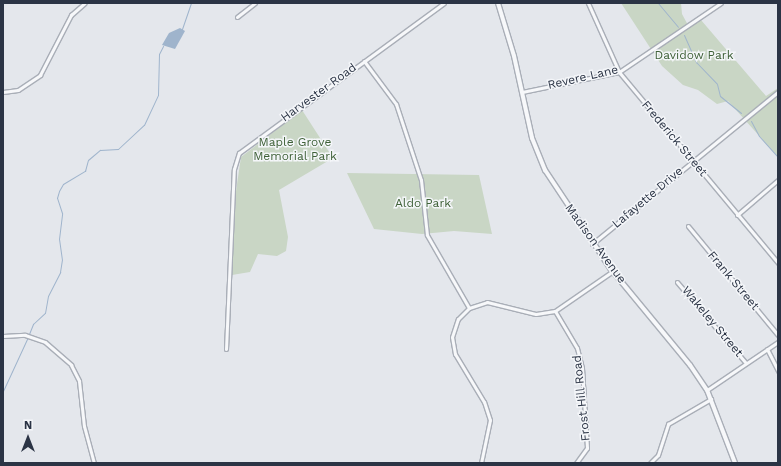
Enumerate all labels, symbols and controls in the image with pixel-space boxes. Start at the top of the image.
park label: Davidow Park [654,49,734,63]
street label: Harvester Road [278,61,360,125]
street label: Revere Lane [546,63,620,93]
street label: Frederick Street [638,98,710,180]
park label: Maple Grove Memorial Park [253,136,337,164]
street label: Lafayette Drive [610,164,686,232]
park label: Aldo Park [395,197,451,211]
street label: Madison Avenue [561,201,629,287]
street label: Frank Street [704,248,762,314]
street label: Wakeley Street [678,284,746,360]
street label: Frost Hill Road [570,354,594,442]
north arrow [8,418,48,458]
text: N [24,419,32,432]

